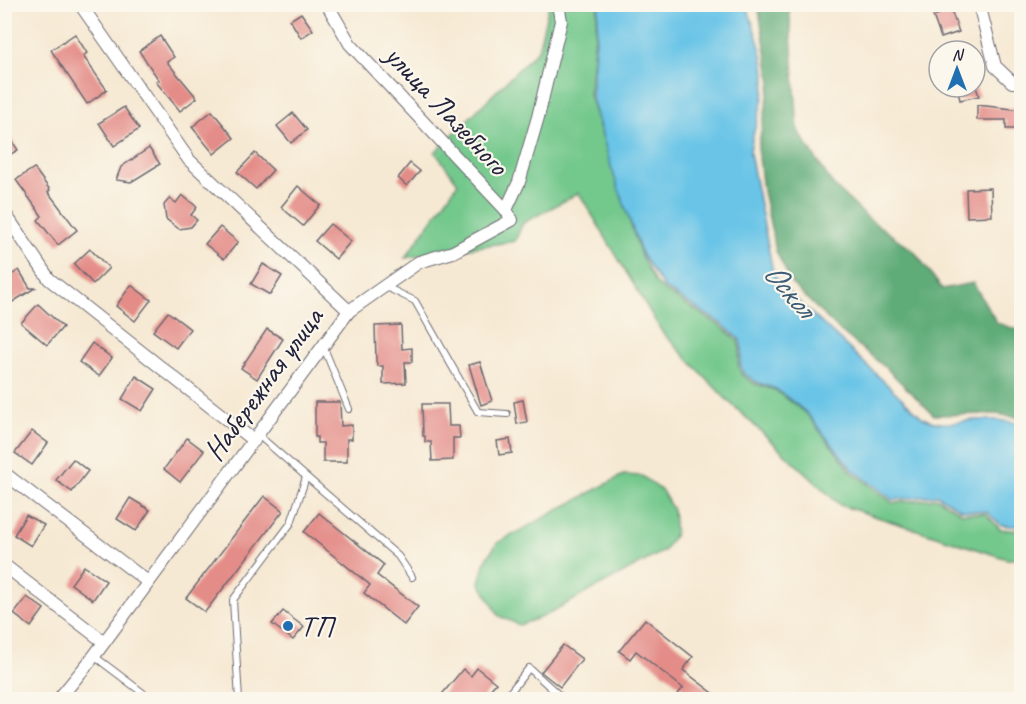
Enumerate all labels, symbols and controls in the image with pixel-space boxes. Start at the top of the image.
street label: улица Лазебного [376,35,518,184]
north arrow [927,39,987,99]
text: N [952,45,965,65]
water label: Оскол [755,253,828,329]
street label: Набережная улица [195,298,332,468]
place label: ТП [300,607,337,645]
marker: ТП [281,619,295,633]

